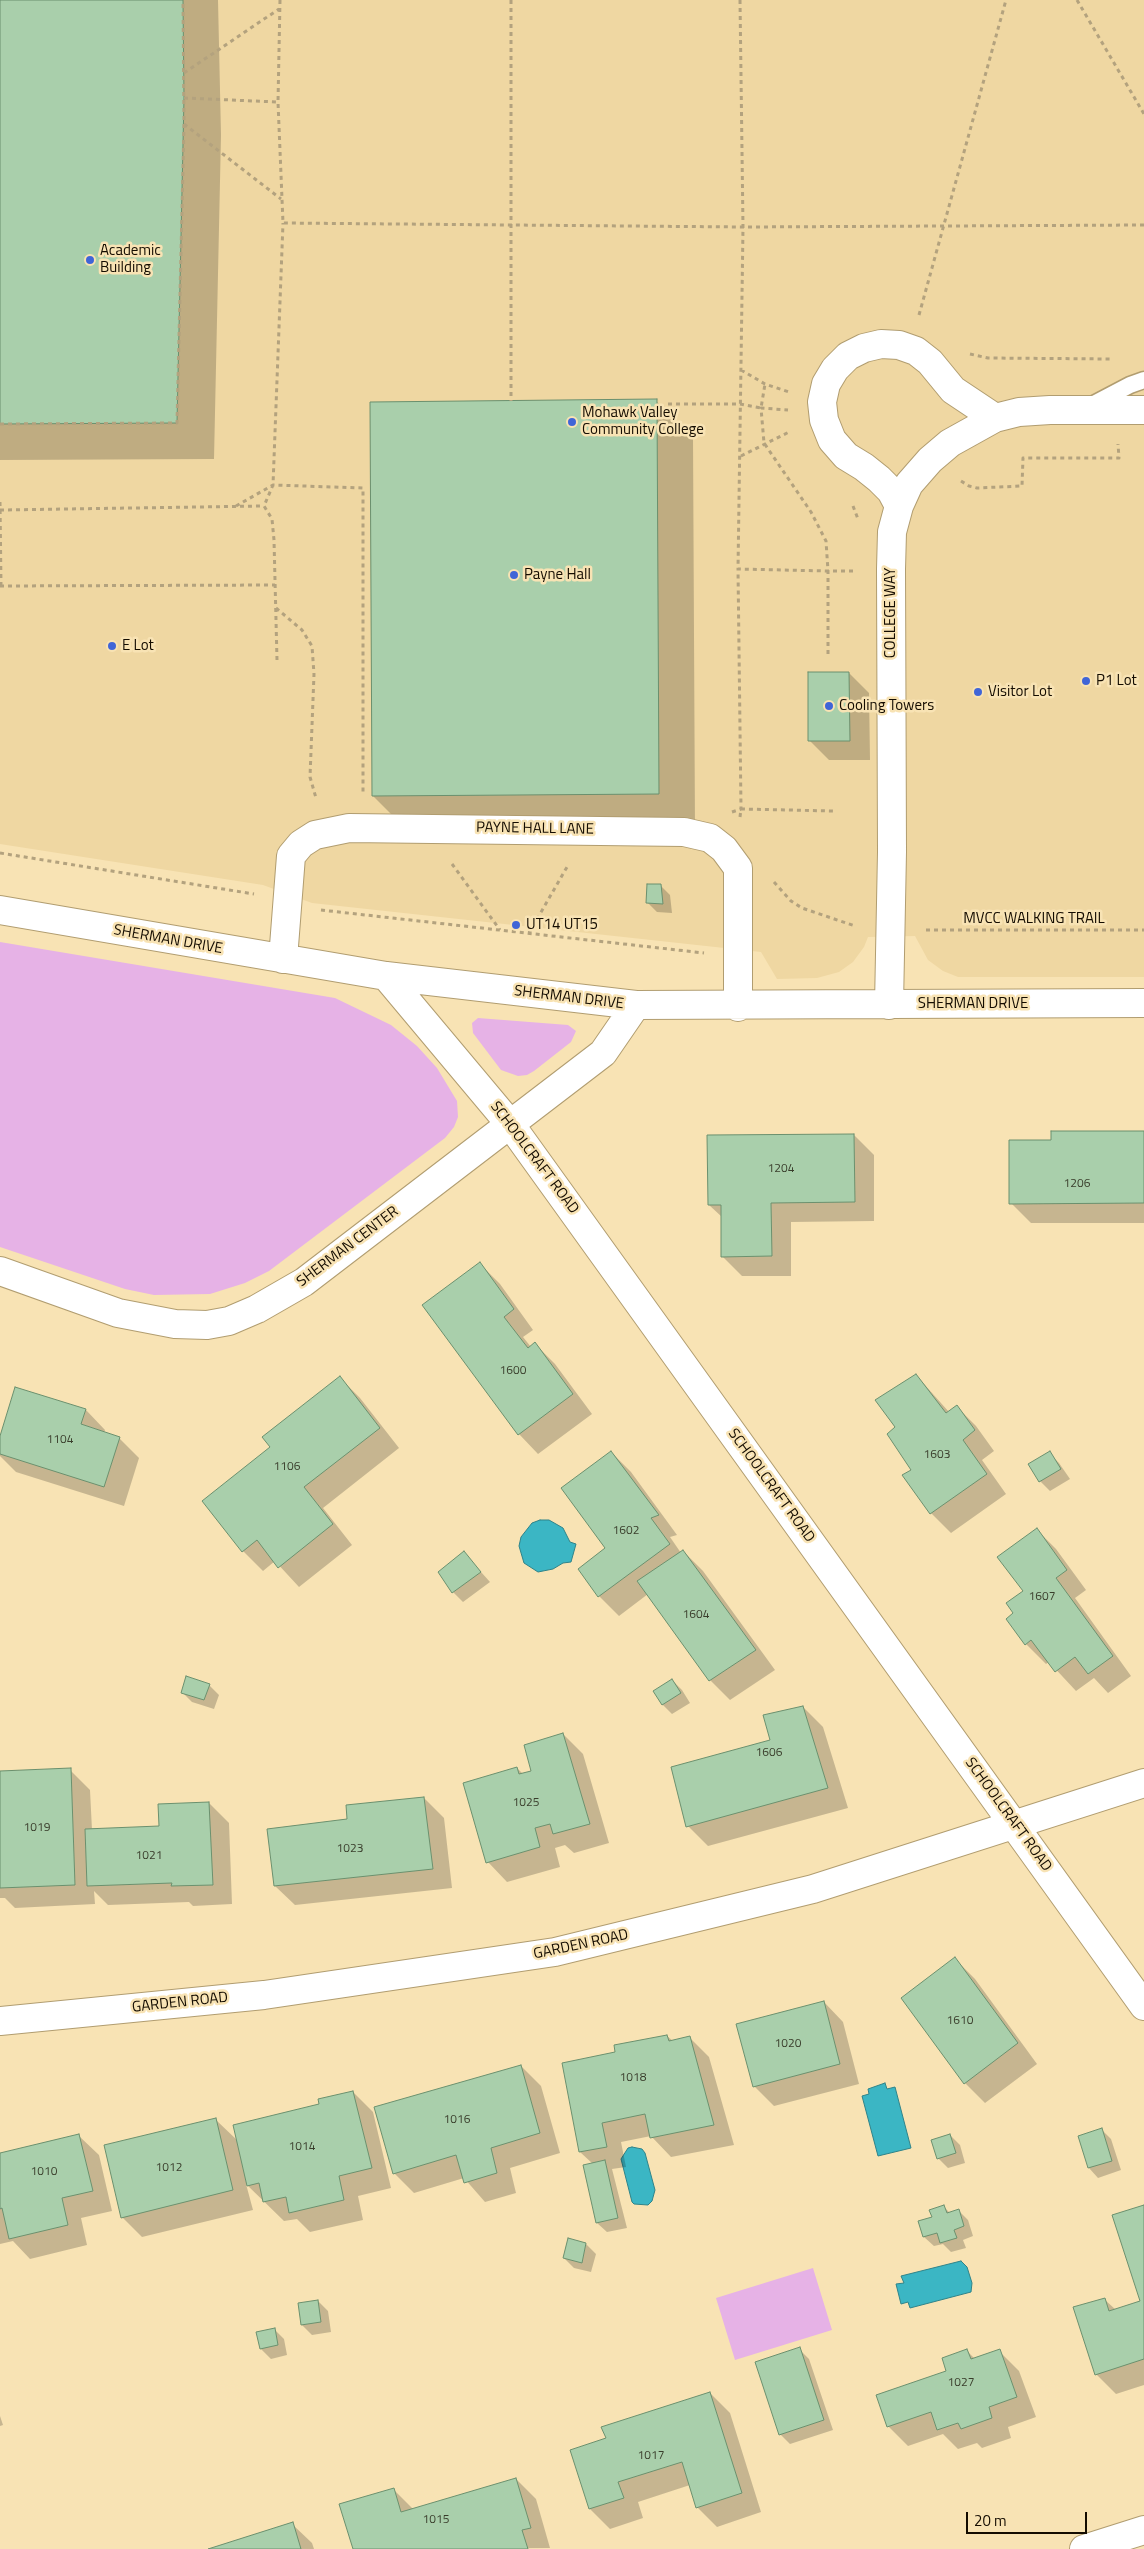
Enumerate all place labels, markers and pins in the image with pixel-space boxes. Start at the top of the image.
place label: Academic Building [100,242,161,277]
marker: Academic Building [84,254,96,266]
place label: Mohawk Valley Community College [582,404,704,439]
marker: Mohawk Valley Community College [566,416,578,428]
place label: Payne Hall [524,566,591,584]
marker: Payne Hall [508,569,520,581]
place label: E Lot [122,637,154,655]
marker: E Lot [106,640,118,652]
place label: P1 Lot [1096,672,1137,690]
marker: P1 Lot [1080,675,1092,687]
place label: Visitor Lot [988,683,1052,701]
marker: Visitor Lot [972,686,984,698]
place label: Cooling Towers [839,697,934,715]
marker: Cooling Towers [823,700,835,712]
place label: UT14 UT15 [526,916,598,934]
marker: UT14 UT15 [510,919,522,931]

